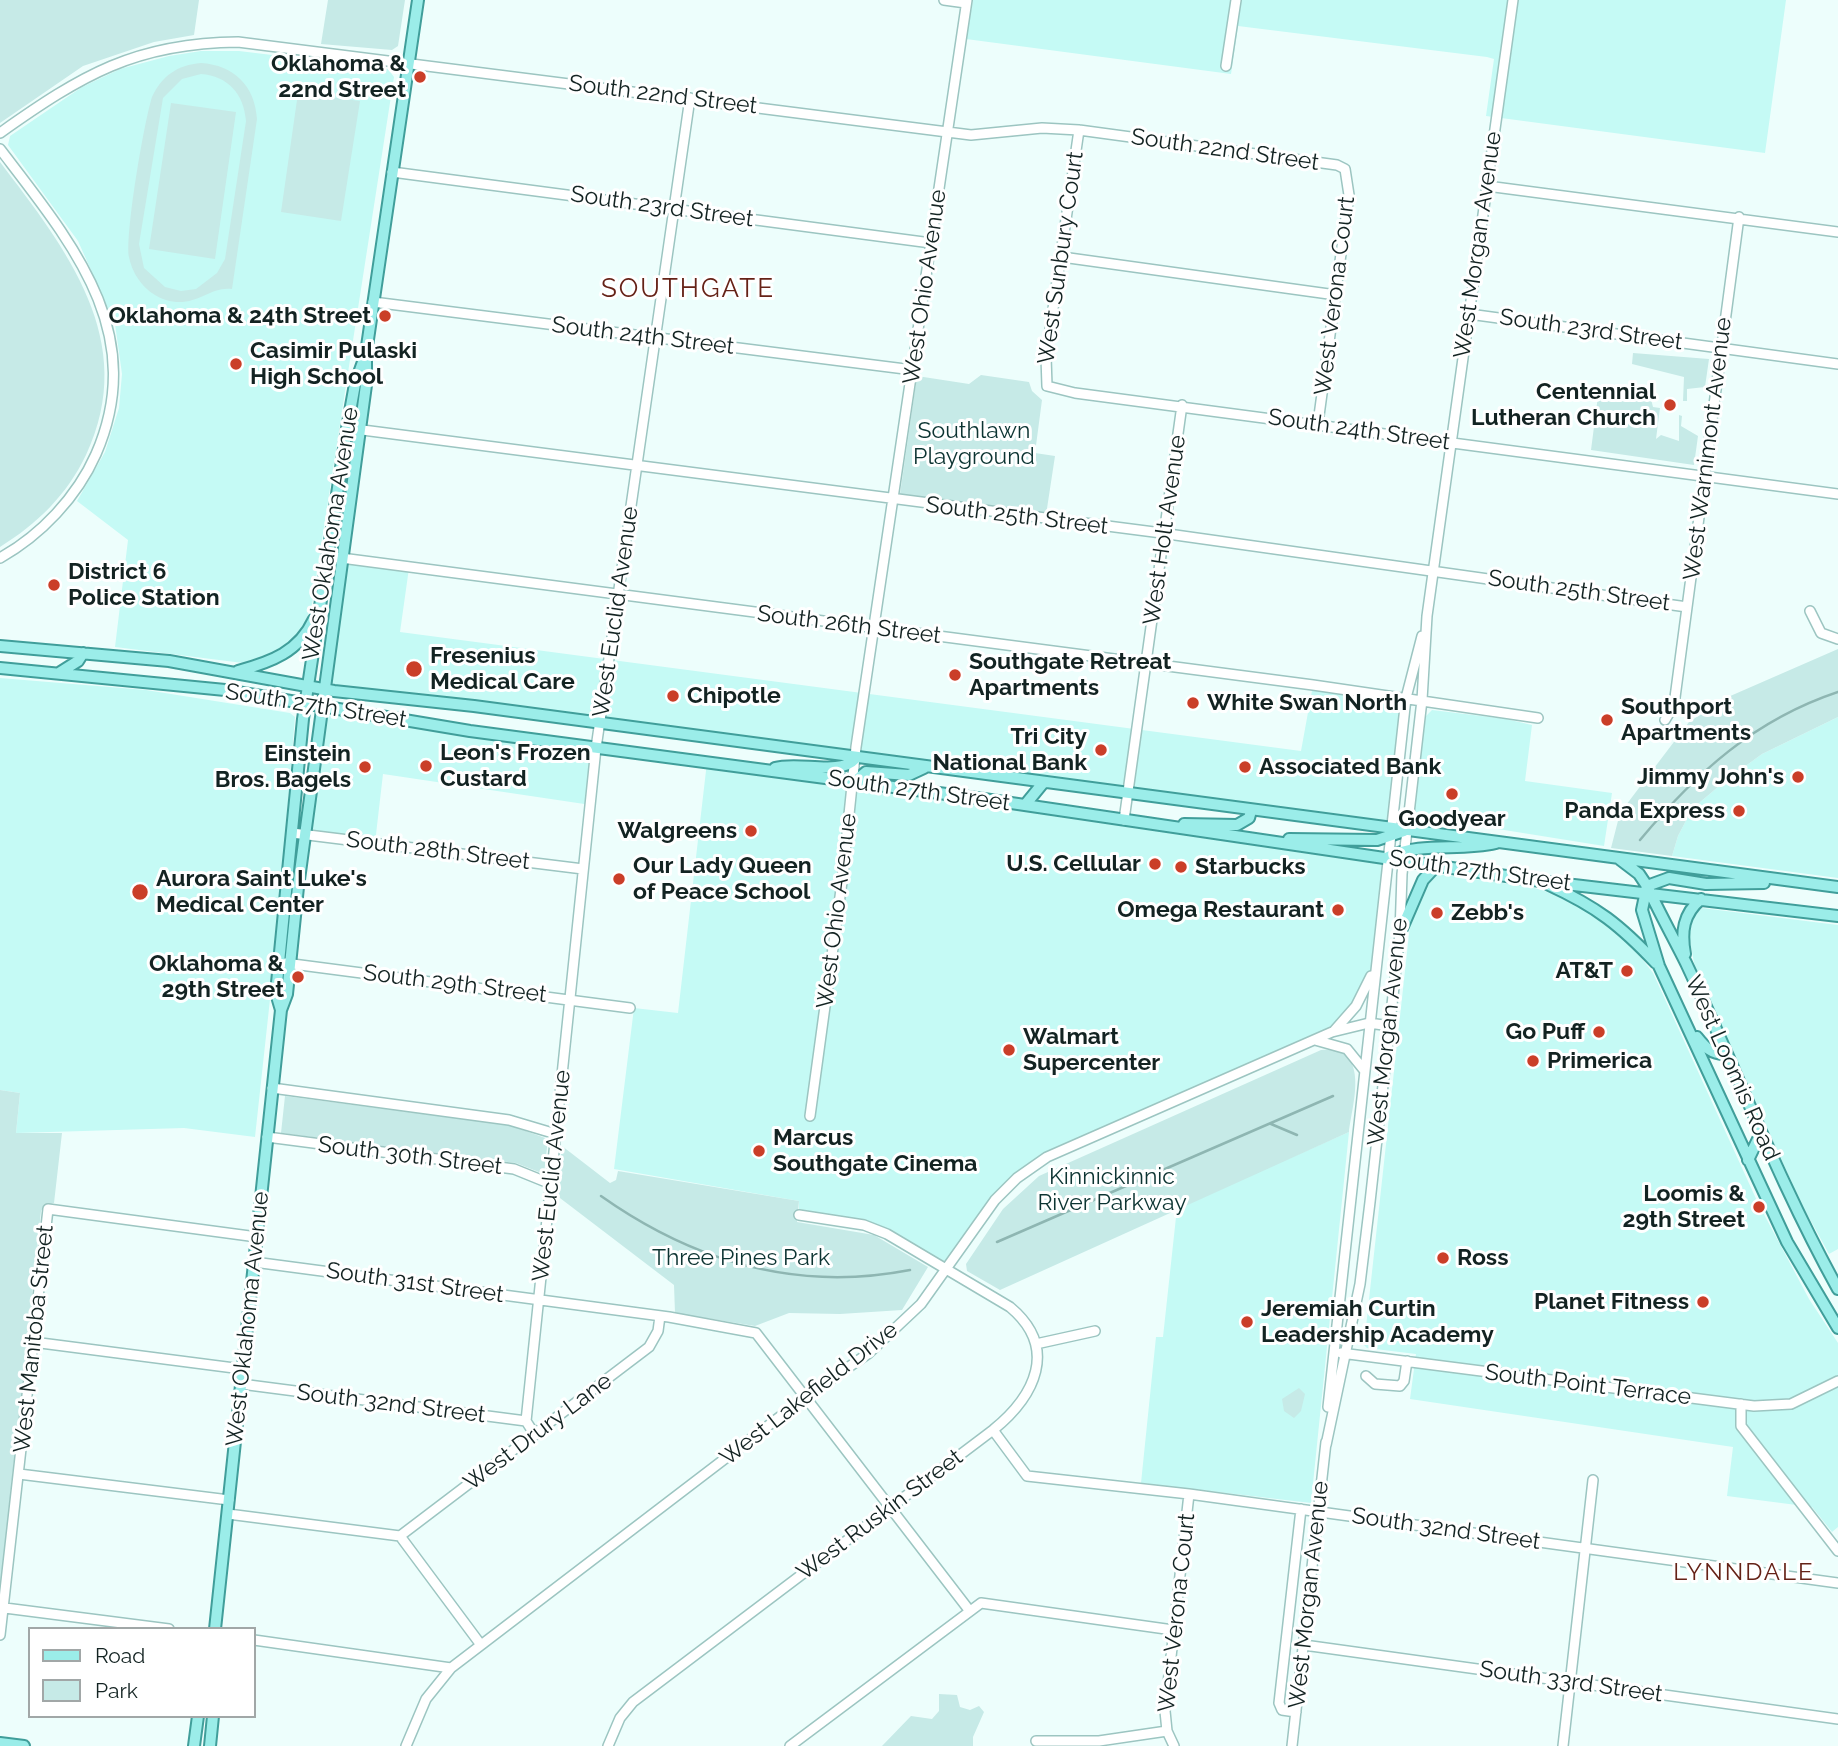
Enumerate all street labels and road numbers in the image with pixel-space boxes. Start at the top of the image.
street label: South 22nd Street [567,70,759,120]
street label: South 22nd Street [1129,123,1321,177]
street label: West Morgan Avenue [1448,130,1508,360]
street label: West Sunbury Court [1032,150,1090,366]
street label: South 23rd Street [569,181,755,233]
street label: West Ohio Avenue [898,188,952,386]
street label: West Verona Court [1309,195,1361,397]
street label: South 23rd Street [1498,304,1684,356]
street label: South 24th Street [550,311,736,361]
street label: West Warnimont Avenue [1678,316,1738,582]
street label: South 24th Street [1266,404,1452,456]
street label: West Oklahoma Avenue [297,405,365,663]
street label: West Holt Avenue [1138,433,1192,627]
street label: South 25th Street [924,491,1110,541]
street label: West Euclid Avenue [588,505,644,719]
street label: South 25th Street [1486,565,1672,617]
street label: South 26th Street [756,600,942,650]
street label: South 27th Street [223,678,409,734]
street label: South 27th Street [826,765,1012,817]
street label: West Ohio Avenue [811,812,863,1010]
street label: South 28th Street [345,826,531,876]
street label: South 27th Street [1387,845,1573,897]
street label: West Morgan Avenue [1362,917,1414,1147]
street label: South 29th Street [362,959,548,1009]
street label: West Loomis Road [1679,971,1785,1165]
street label: West Euclid Avenue [527,1069,577,1283]
street label: South 30th Street [316,1131,504,1181]
street label: West Oklahoma Avenue [221,1190,275,1448]
street label: West Manitoba Street [8,1224,60,1454]
street label: South 31st Street [325,1257,505,1309]
street label: West Lakefield Drive [715,1316,903,1472]
street label: South Point Terrace [1483,1359,1693,1411]
street label: West Drury Lane [459,1367,617,1497]
street label: South 32nd Street [295,1379,487,1429]
street label: West Ruskin Street [792,1444,968,1586]
street label: West Morgan Avenue [1283,1480,1335,1710]
street label: South 32nd Street [1350,1502,1542,1556]
street label: West Verona Court [1153,1512,1201,1714]
street label: South 33rd Street [1478,1655,1664,1709]

